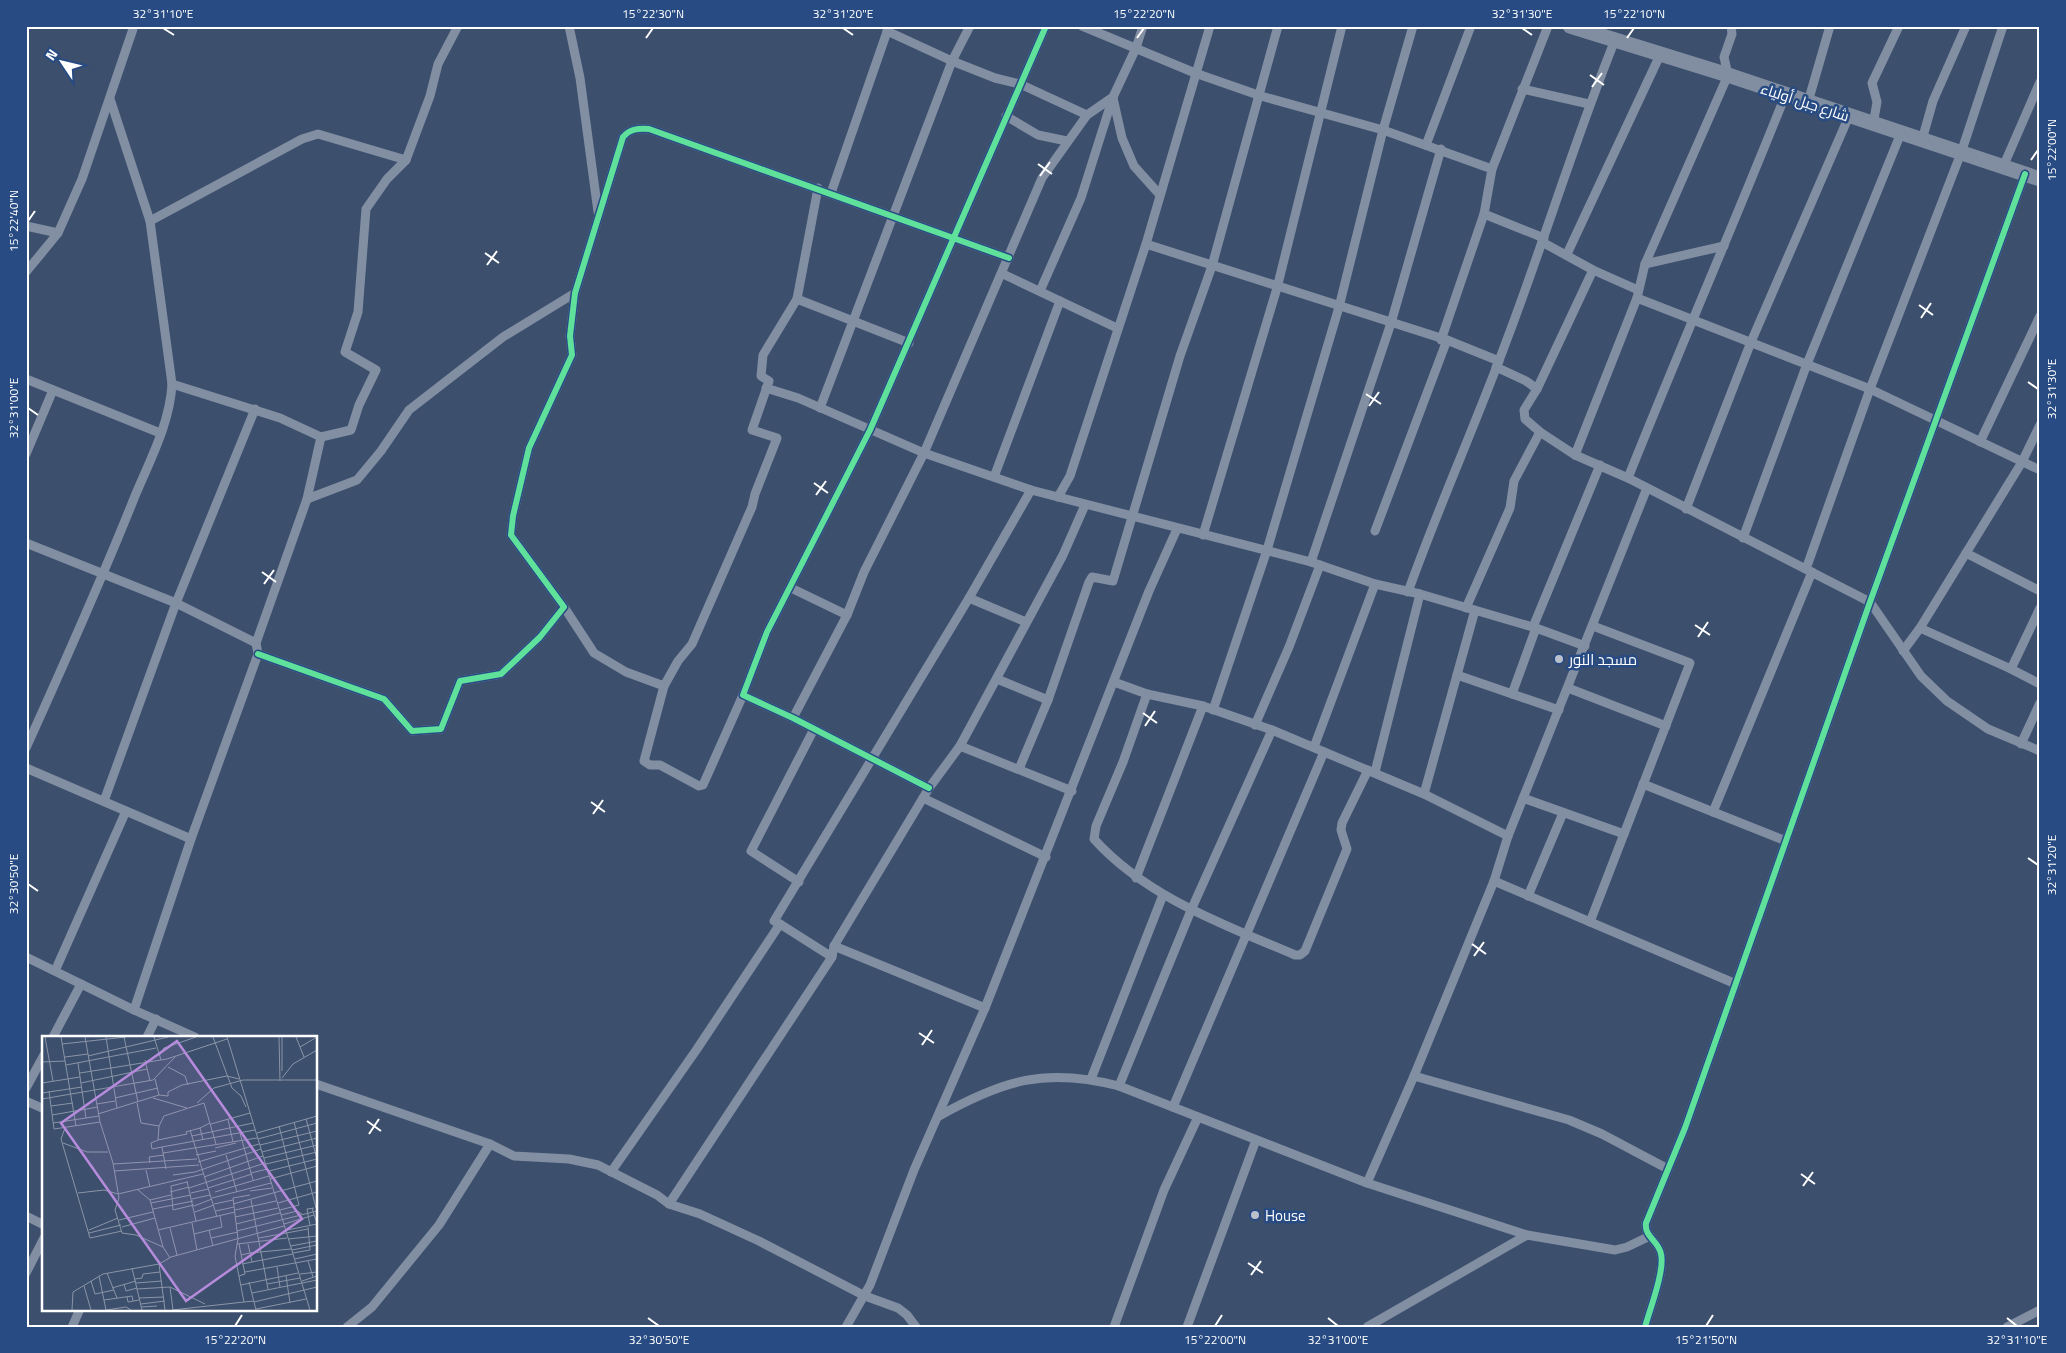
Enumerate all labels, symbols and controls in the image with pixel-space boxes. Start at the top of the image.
text: 32°31'10"E [133,4,194,23]
text: 15°22'30"N [622,4,684,23]
text: 32°31'20"E [813,4,874,23]
text: 15°22'20"N [1113,4,1175,23]
text: 32°31'30"E [1492,4,1553,23]
text: 15°22'10"N [1603,4,1665,23]
north arrow [38,38,88,88]
text: N [40,44,62,64]
street label: شارع جبل أولياء [1758,77,1852,127]
text: 15°22'00"N [2042,119,2061,181]
text: 15°22'40"N [4,190,23,252]
text: 32°31'30"E [2042,358,2061,419]
text: 32°31'00"E [4,377,23,438]
place label: مسجد النور [1568,648,1637,671]
marker: مسجد النور [1553,653,1565,665]
text: 32°31'20"E [2042,834,2061,895]
text: 32°30'50"E [4,853,23,914]
inset map [42,1036,318,1310]
place label: House [1265,1204,1306,1227]
marker: House [1249,1209,1261,1221]
text: 15°22'20"N [204,1330,266,1349]
text: 32°30'50"E [629,1330,690,1349]
text: 15°22'00"N [1184,1330,1246,1349]
text: 32°31'00"E [1308,1330,1369,1349]
text: 15°21'50"N [1675,1330,1737,1349]
text: 32°31'10"E [1987,1330,2048,1349]

